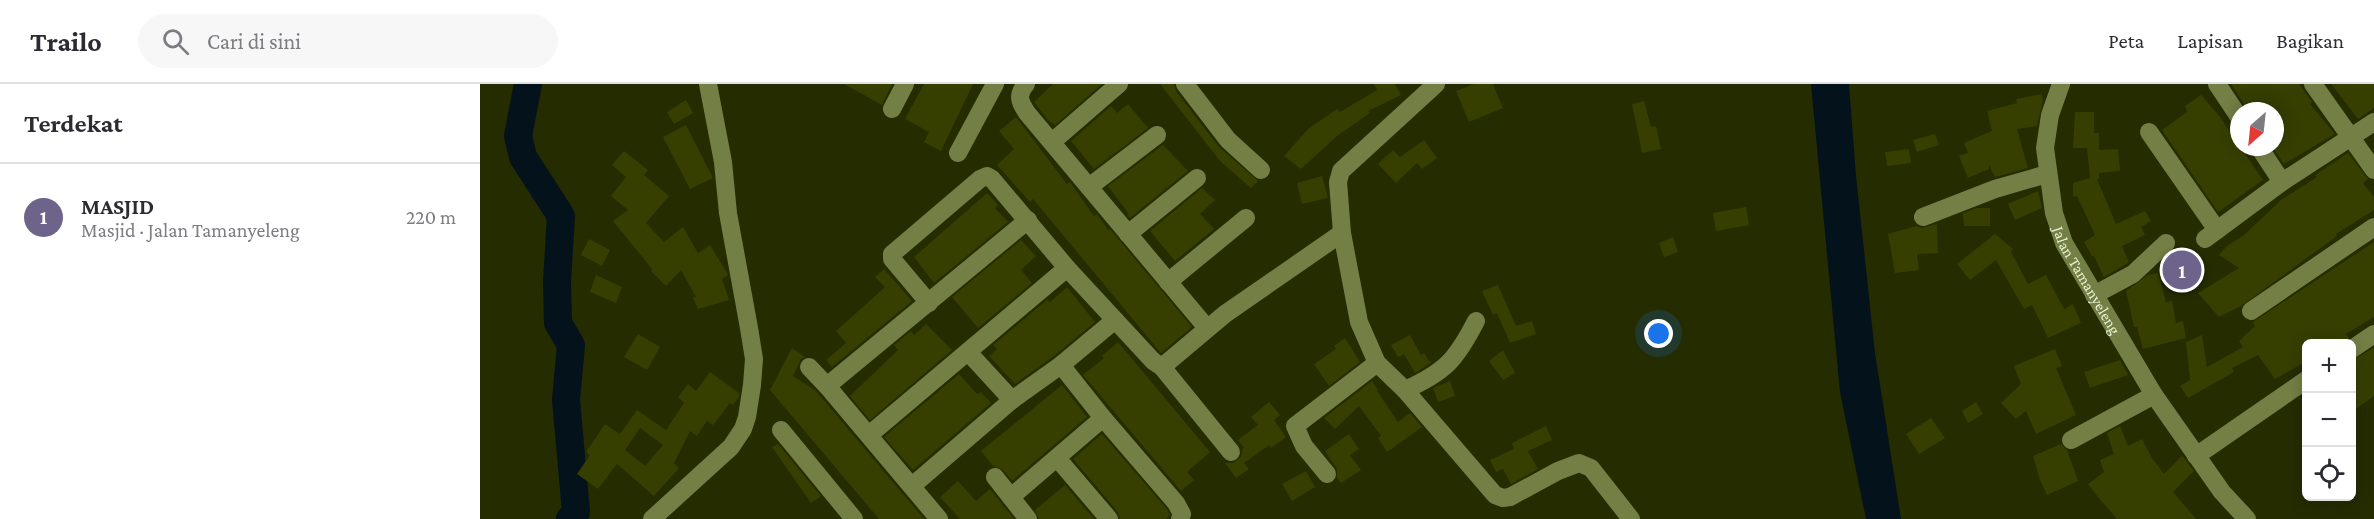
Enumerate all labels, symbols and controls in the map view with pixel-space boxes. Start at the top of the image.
search box [138,14,558,68]
icon: search [159,25,192,58]
text: Trailo [30,26,102,57]
text: Cari di sini [207,29,301,54]
text: Peta [2108,29,2144,53]
text: Lapisan [2177,29,2243,53]
text: Bagikan [2276,29,2344,53]
north arrow [2230,102,2284,156]
text: Terdekat [24,109,123,138]
text: MASJID [81,194,154,219]
text: 1 [40,206,47,228]
text: 220 m [406,206,456,228]
text: Masjid · Jalan Tamanyeleng [81,219,300,241]
street label: Jalan Tamanyeleng [2048,222,2124,338]
pin: 1 [2162,248,2202,292]
your location [1644,319,1673,348]
map controls [2302,339,2356,501]
button: + [2302,339,2356,393]
button: − [2302,393,2356,447]
button: locate [2302,447,2356,501]

